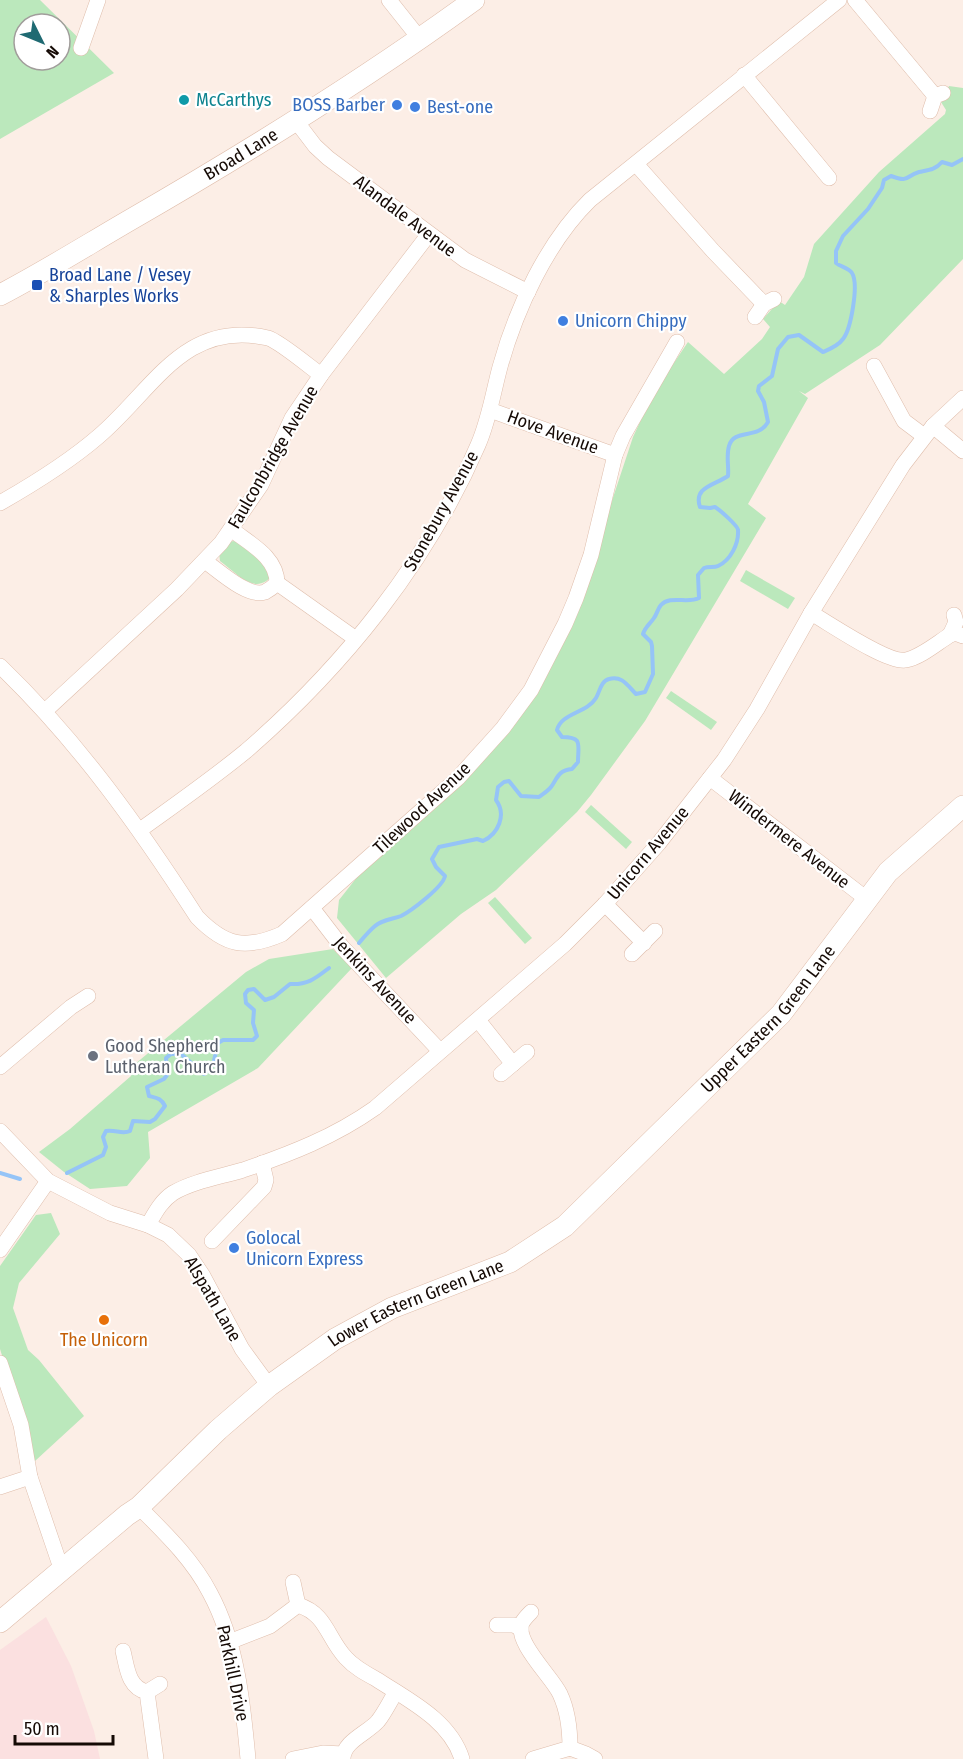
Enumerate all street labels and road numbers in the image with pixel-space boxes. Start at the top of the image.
street label: Broad Lane [200,123,282,185]
street label: Alandale Avenue [349,170,461,262]
street label: Faulconbridge Avenue [223,382,323,532]
street label: Hove Avenue [504,405,602,459]
street label: Stonebury Avenue [399,447,483,575]
street label: Tilewood Avenue [369,757,475,859]
street label: Windermere Avenue [724,785,854,893]
street label: Unicorn Avenue [602,802,694,904]
street label: Jenkins Avenue [329,932,421,1028]
street label: Upper Eastern Green Lane [696,941,840,1097]
street label: Alspath Lane [180,1252,246,1346]
street label: Lower Eastern Green Lane [323,1254,507,1352]
street label: Parkhill Drive [212,1623,254,1723]

